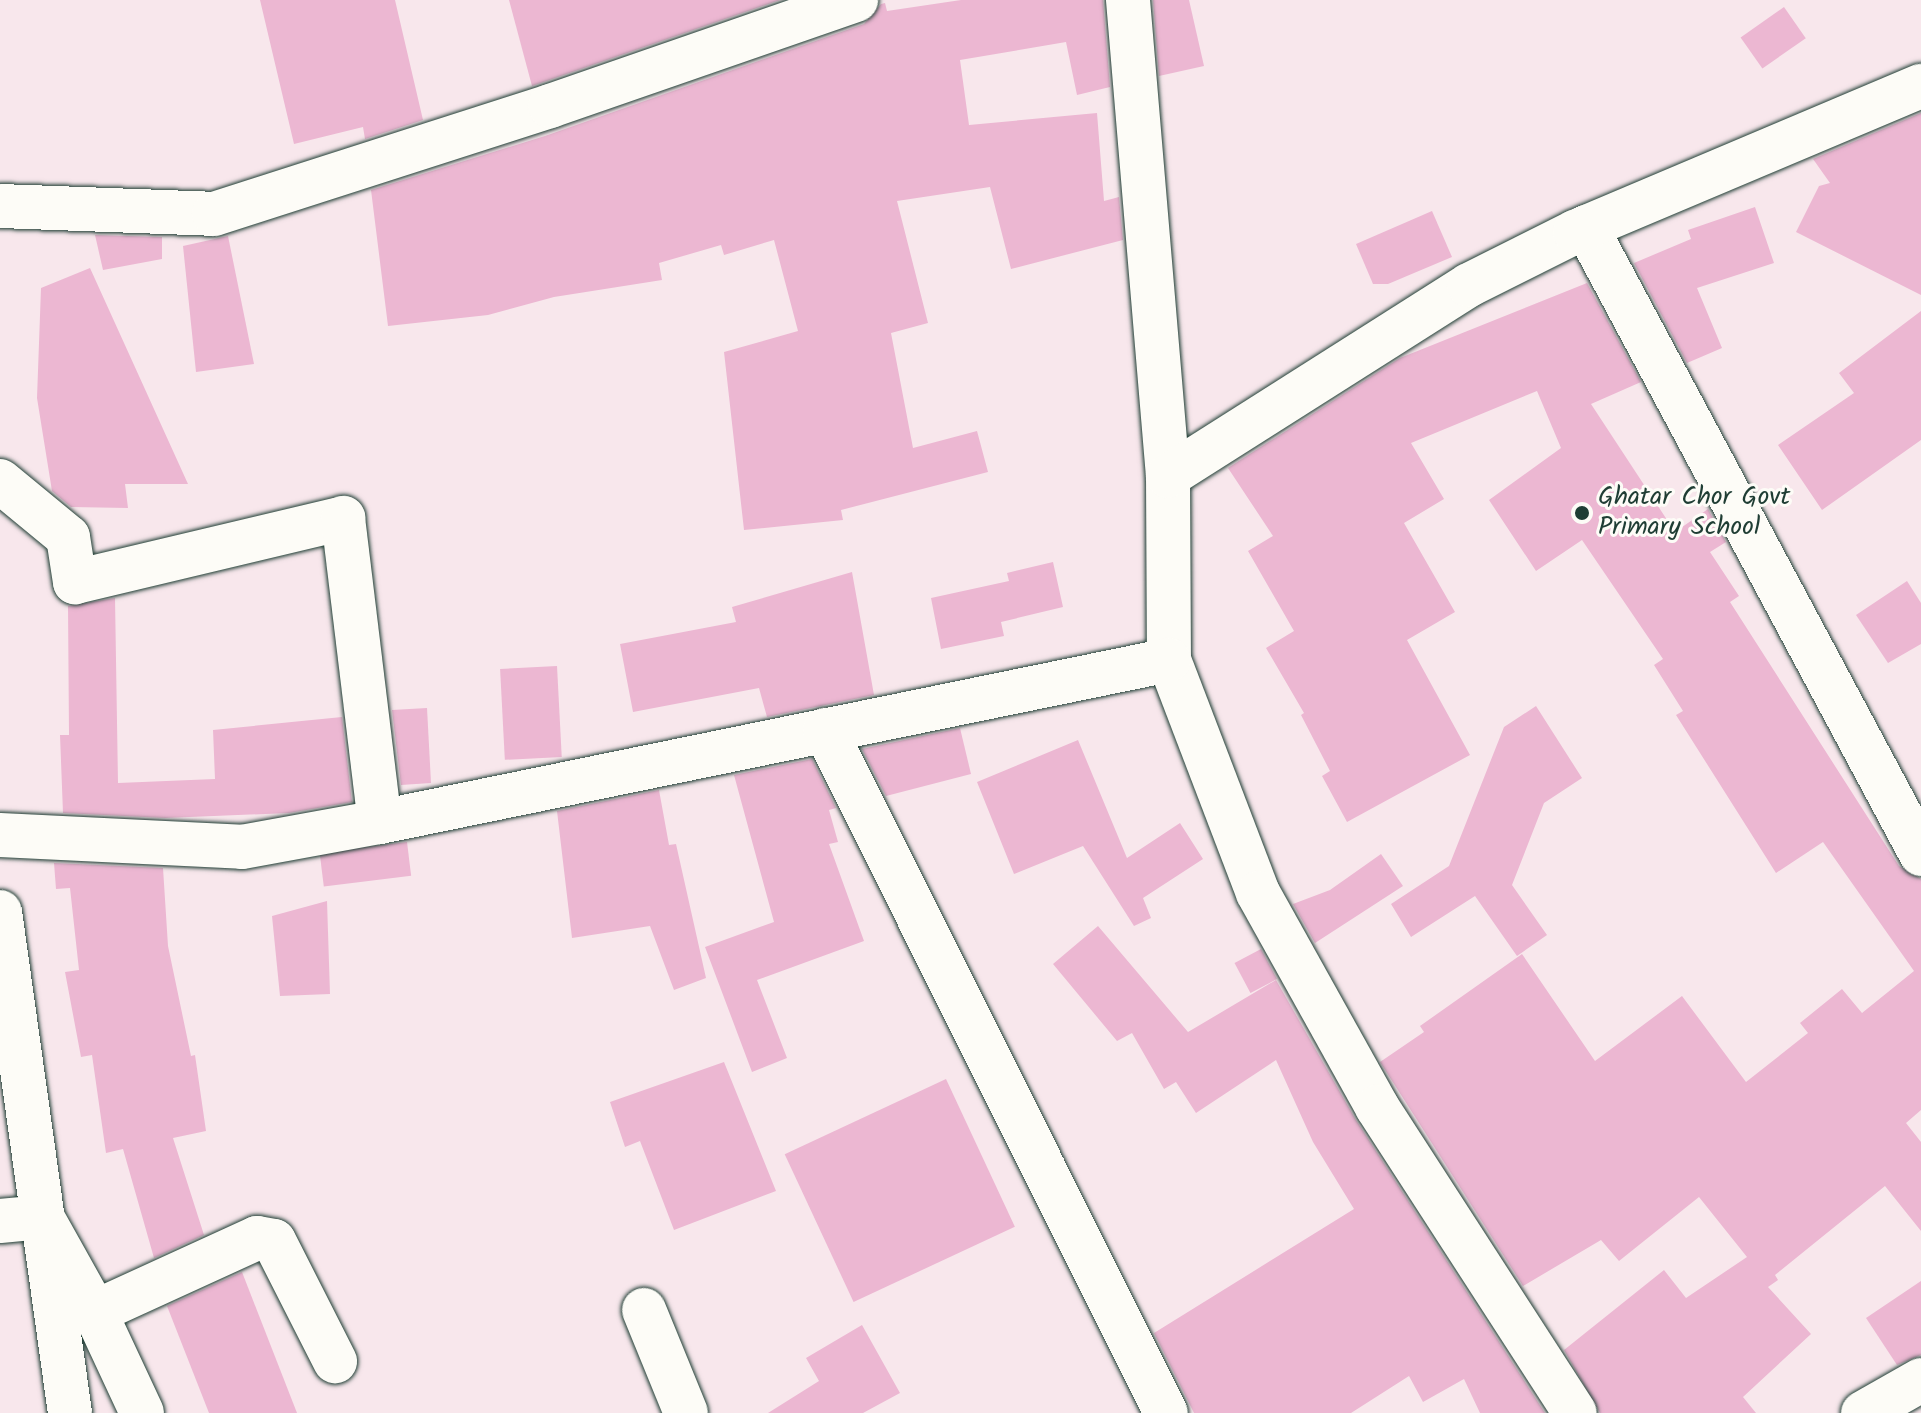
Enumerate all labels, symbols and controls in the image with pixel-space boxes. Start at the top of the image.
place label: Ghatar Chor Govt Primary School [1598,482,1790,544]
marker: Ghatar Chor Govt Primary School [1573,504,1591,522]

